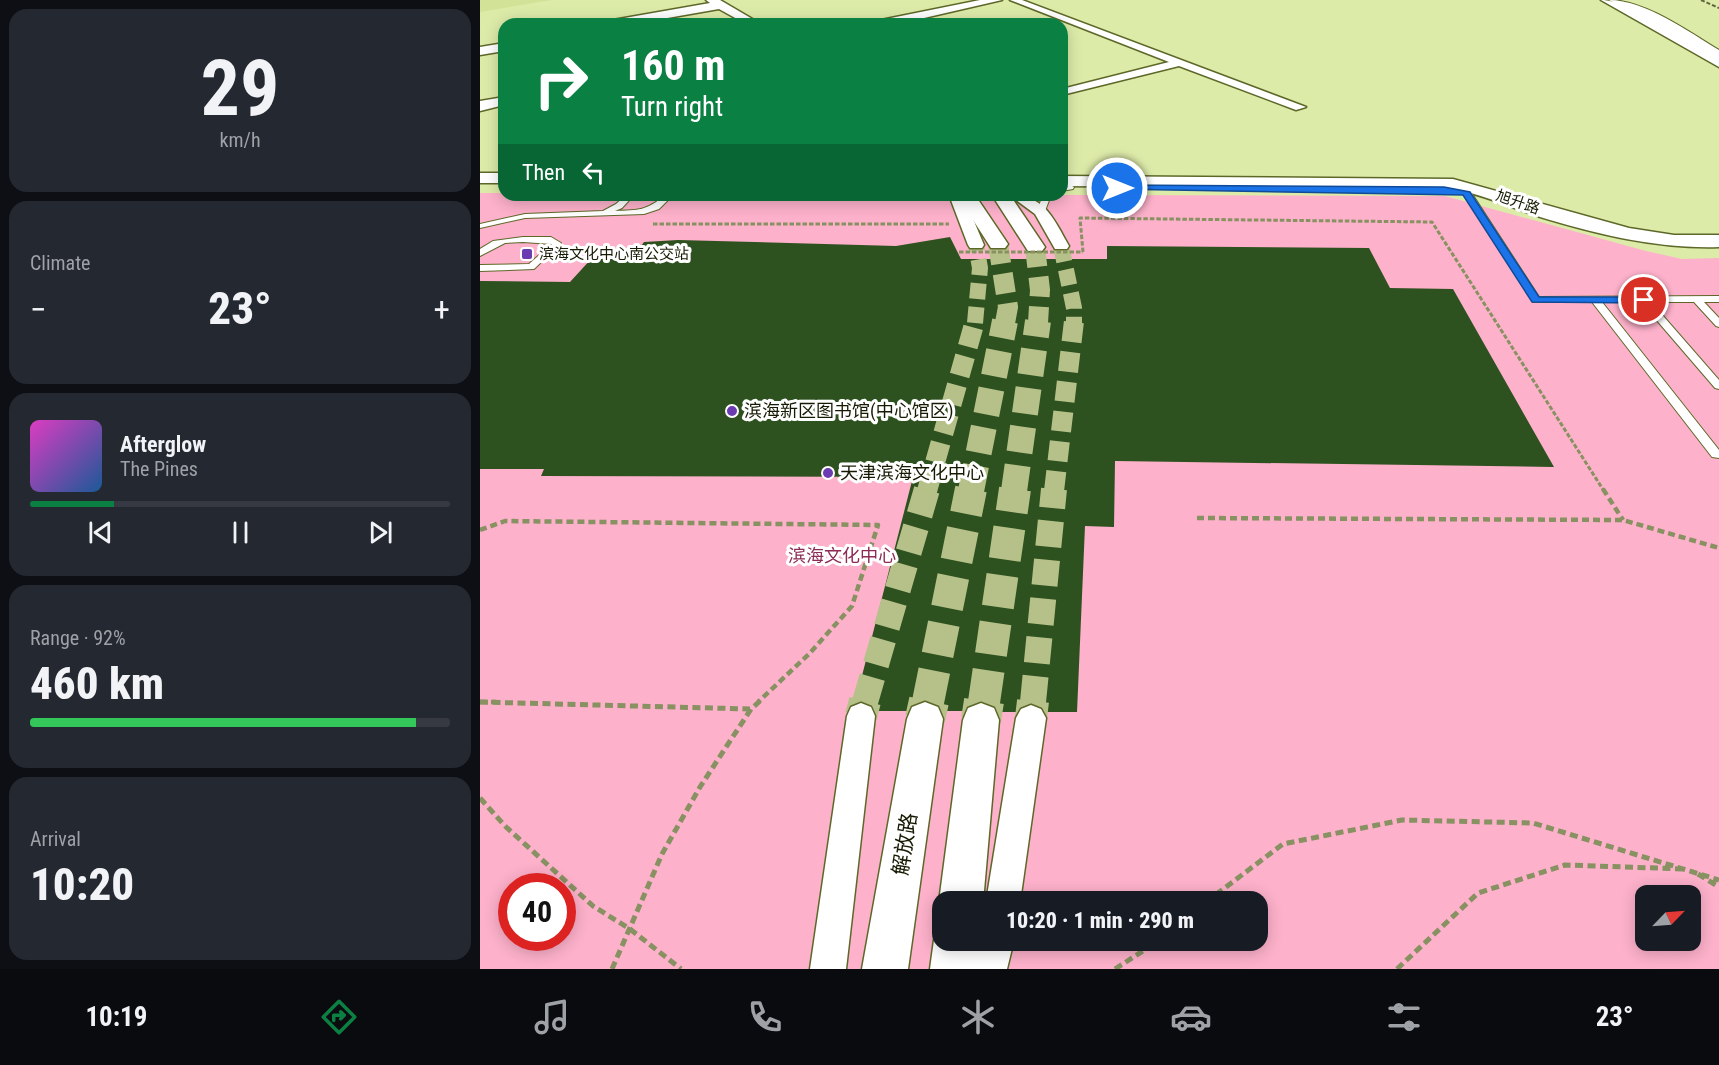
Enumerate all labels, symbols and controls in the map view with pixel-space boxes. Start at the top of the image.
text: 160 m [621,41,726,90]
icon: right [522,42,600,120]
text: 29 [201,43,279,134]
text: Turn right [621,91,723,123]
text: km/h [219,128,261,152]
icon: left [577,156,610,189]
position arrow [1085,156,1149,220]
text: Then [522,160,565,185]
street label: 旭升路 [1494,186,1542,218]
place label: 滨海文化中心南公交站 [539,245,689,263]
marker: 滨海文化中心南公交站 [520,247,534,261]
text: Climate [30,251,90,275]
pin [1618,274,1669,325]
text: 23° [208,282,272,335]
icon: arrive [1627,283,1660,316]
text: − [30,290,47,329]
text: + [434,290,450,329]
place label: 滨海新区图书馆(中心馆区) [744,400,953,422]
marker: 滨海新区图书馆(中心馆区) [725,404,739,418]
text: Afterglow [120,432,206,457]
text: The Pines [120,457,198,481]
place label: 天津滨海文化中心 [840,462,984,483]
marker: 天津滨海文化中心 [821,466,835,480]
icon: previous [84,516,117,549]
icon: pause [224,516,257,549]
icon: next [364,516,397,549]
park label: 滨海文化中心 [788,545,896,566]
text: Range · 92% [30,626,126,650]
text: 460 km [30,657,164,710]
street label: 解放路 [888,811,922,877]
text: Arrival [30,827,81,851]
text: 10:20 [30,858,134,911]
speed limit sign: 40 [498,873,576,951]
north arrow [1635,885,1701,951]
map controls [1635,885,1701,951]
text: 10:20 · 1 min · 290 m [1006,908,1194,933]
icon: directions [318,996,360,1038]
icon: music [531,996,573,1038]
icon: phone [744,996,786,1038]
icon: climate [957,996,999,1038]
icon: car [1170,996,1212,1038]
icon: filters [1383,996,1425,1038]
text: 10:19 [85,1001,147,1033]
text: 23° [1596,1001,1633,1033]

